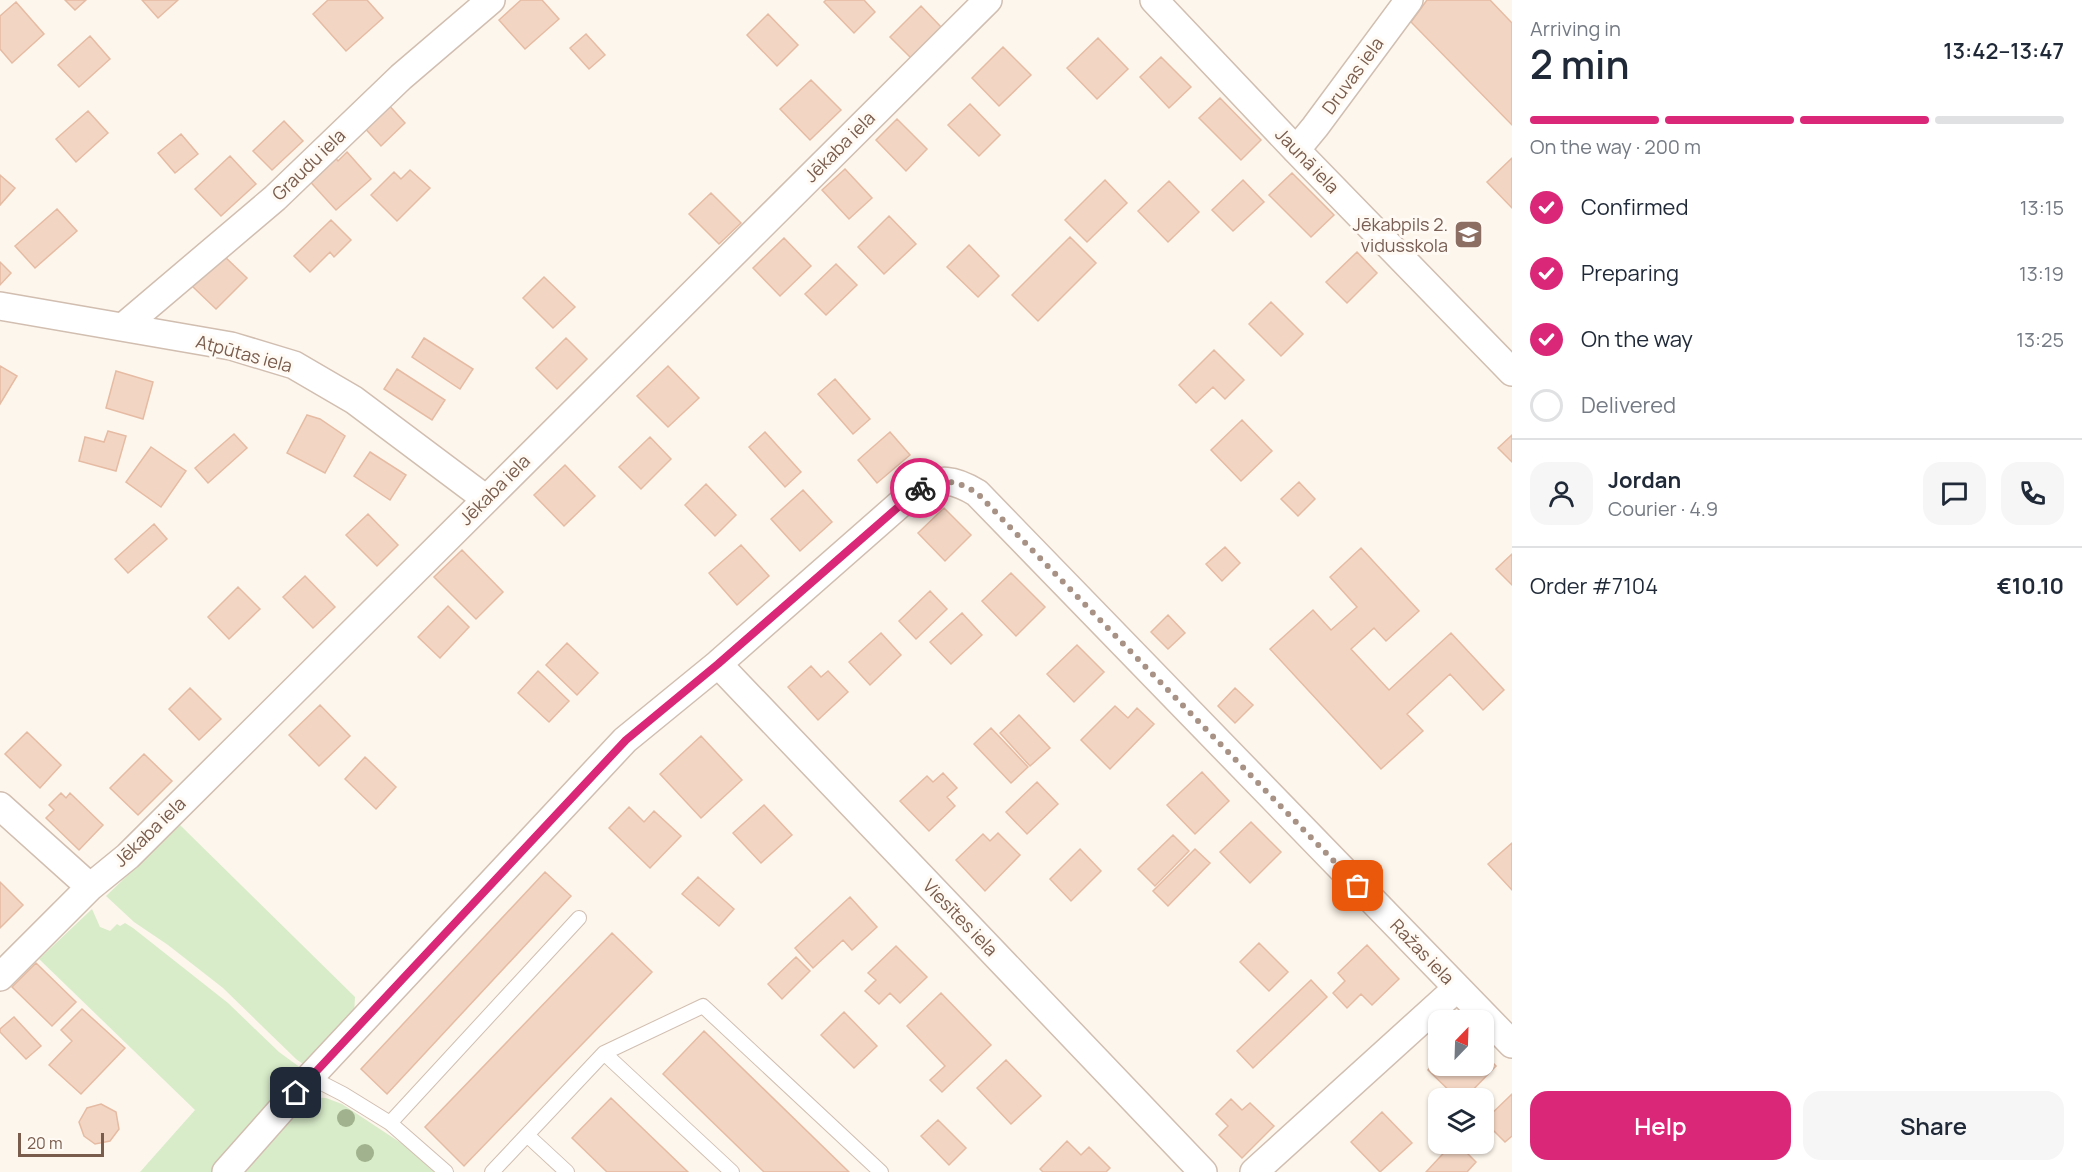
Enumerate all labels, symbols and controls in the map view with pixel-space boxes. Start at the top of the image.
text: Arriving in [1530,15,1621,42]
street label: Druvas iela [1316,32,1388,119]
text: 13:42–13:47 [1943,36,2064,66]
text: 2 min [1530,37,1629,91]
street label: Jēkaba iela [799,106,880,187]
street label: Jaunā iela [1271,122,1345,198]
street label: Graudu iela [266,123,350,205]
text: On the way · 200 m [1530,133,1701,160]
icon: check [1530,191,1563,224]
text: Confirmed [1581,192,1689,222]
text: 13:15 [2020,194,2064,221]
place label: Jēkabpils 2. vidusskola [1353,212,1448,257]
school or university icon: Jēkabpils 2. vidusskola [1453,219,1485,251]
icon: check [1530,257,1563,290]
text: Preparing [1581,258,1679,288]
text: 13:19 [2019,260,2064,287]
icon: check [1530,323,1563,356]
text: On the way [1581,324,1693,354]
text: 13:25 [2016,326,2064,353]
street label: Atpūtas iela [193,329,295,377]
text: Delivered [1581,390,1676,420]
street label: Jēkaba iela [454,449,535,530]
courier [890,458,950,518]
button: person [1530,462,1593,525]
button: chat [1923,462,1986,525]
button: phone [2001,462,2064,525]
text: Jordan [1608,465,1681,495]
icon: bike [904,472,937,505]
text: Courier · 4.9 [1608,495,1718,522]
text: Order #7104 [1530,571,1658,601]
text: €10.10 [1997,571,2064,601]
street label: Jēkaba iela [108,791,190,872]
pin [1332,860,1383,911]
icon: bag [1341,869,1374,902]
street label: Viesītes iela [918,874,1003,961]
street label: Ražas iela [1385,913,1460,989]
north arrow [1428,1010,1494,1076]
map controls [1428,1010,1494,1154]
pin [270,1067,321,1118]
icon: home [279,1076,312,1109]
button: layers [1428,1088,1494,1154]
button: Help [1530,1091,1791,1160]
button: Share [1803,1091,2064,1160]
scale bar [18,1130,104,1158]
text: 20 m [27,1132,63,1154]

